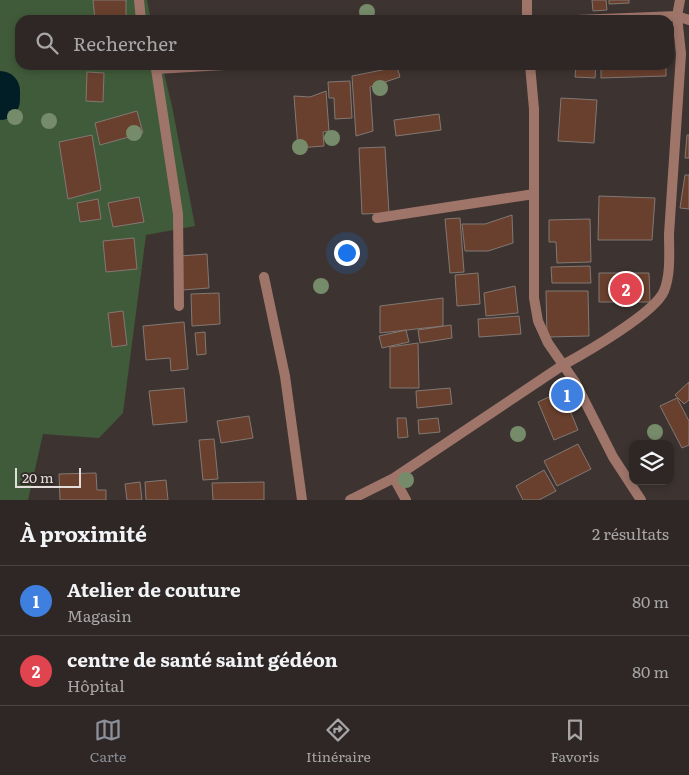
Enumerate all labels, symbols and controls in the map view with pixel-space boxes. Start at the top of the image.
search box [15,15,674,70]
icon: search [33,29,61,57]
text: Rechercher [73,29,177,57]
your location [334,240,360,266]
pin: 2 [610,270,642,308]
pin: 1 [551,376,583,414]
map controls [629,440,674,485]
button: layers [629,440,674,485]
scale bar [15,465,81,488]
text: 20 m [22,467,54,487]
text: À proximité [20,517,147,548]
text: 2 résultats [592,521,669,545]
text: Atelier de couture [67,575,241,603]
text: 1 [33,589,39,613]
text: 80 m [632,589,669,613]
text: Magasin [67,603,132,627]
text: centre de santé saint gédéon [67,645,338,673]
text: 2 [32,659,40,683]
text: 80 m [632,659,669,683]
text: Hôpital [67,673,125,697]
tab: Carte [90,716,126,766]
tab: Itinéraire [306,716,371,766]
tab: Favoris [550,716,599,766]

